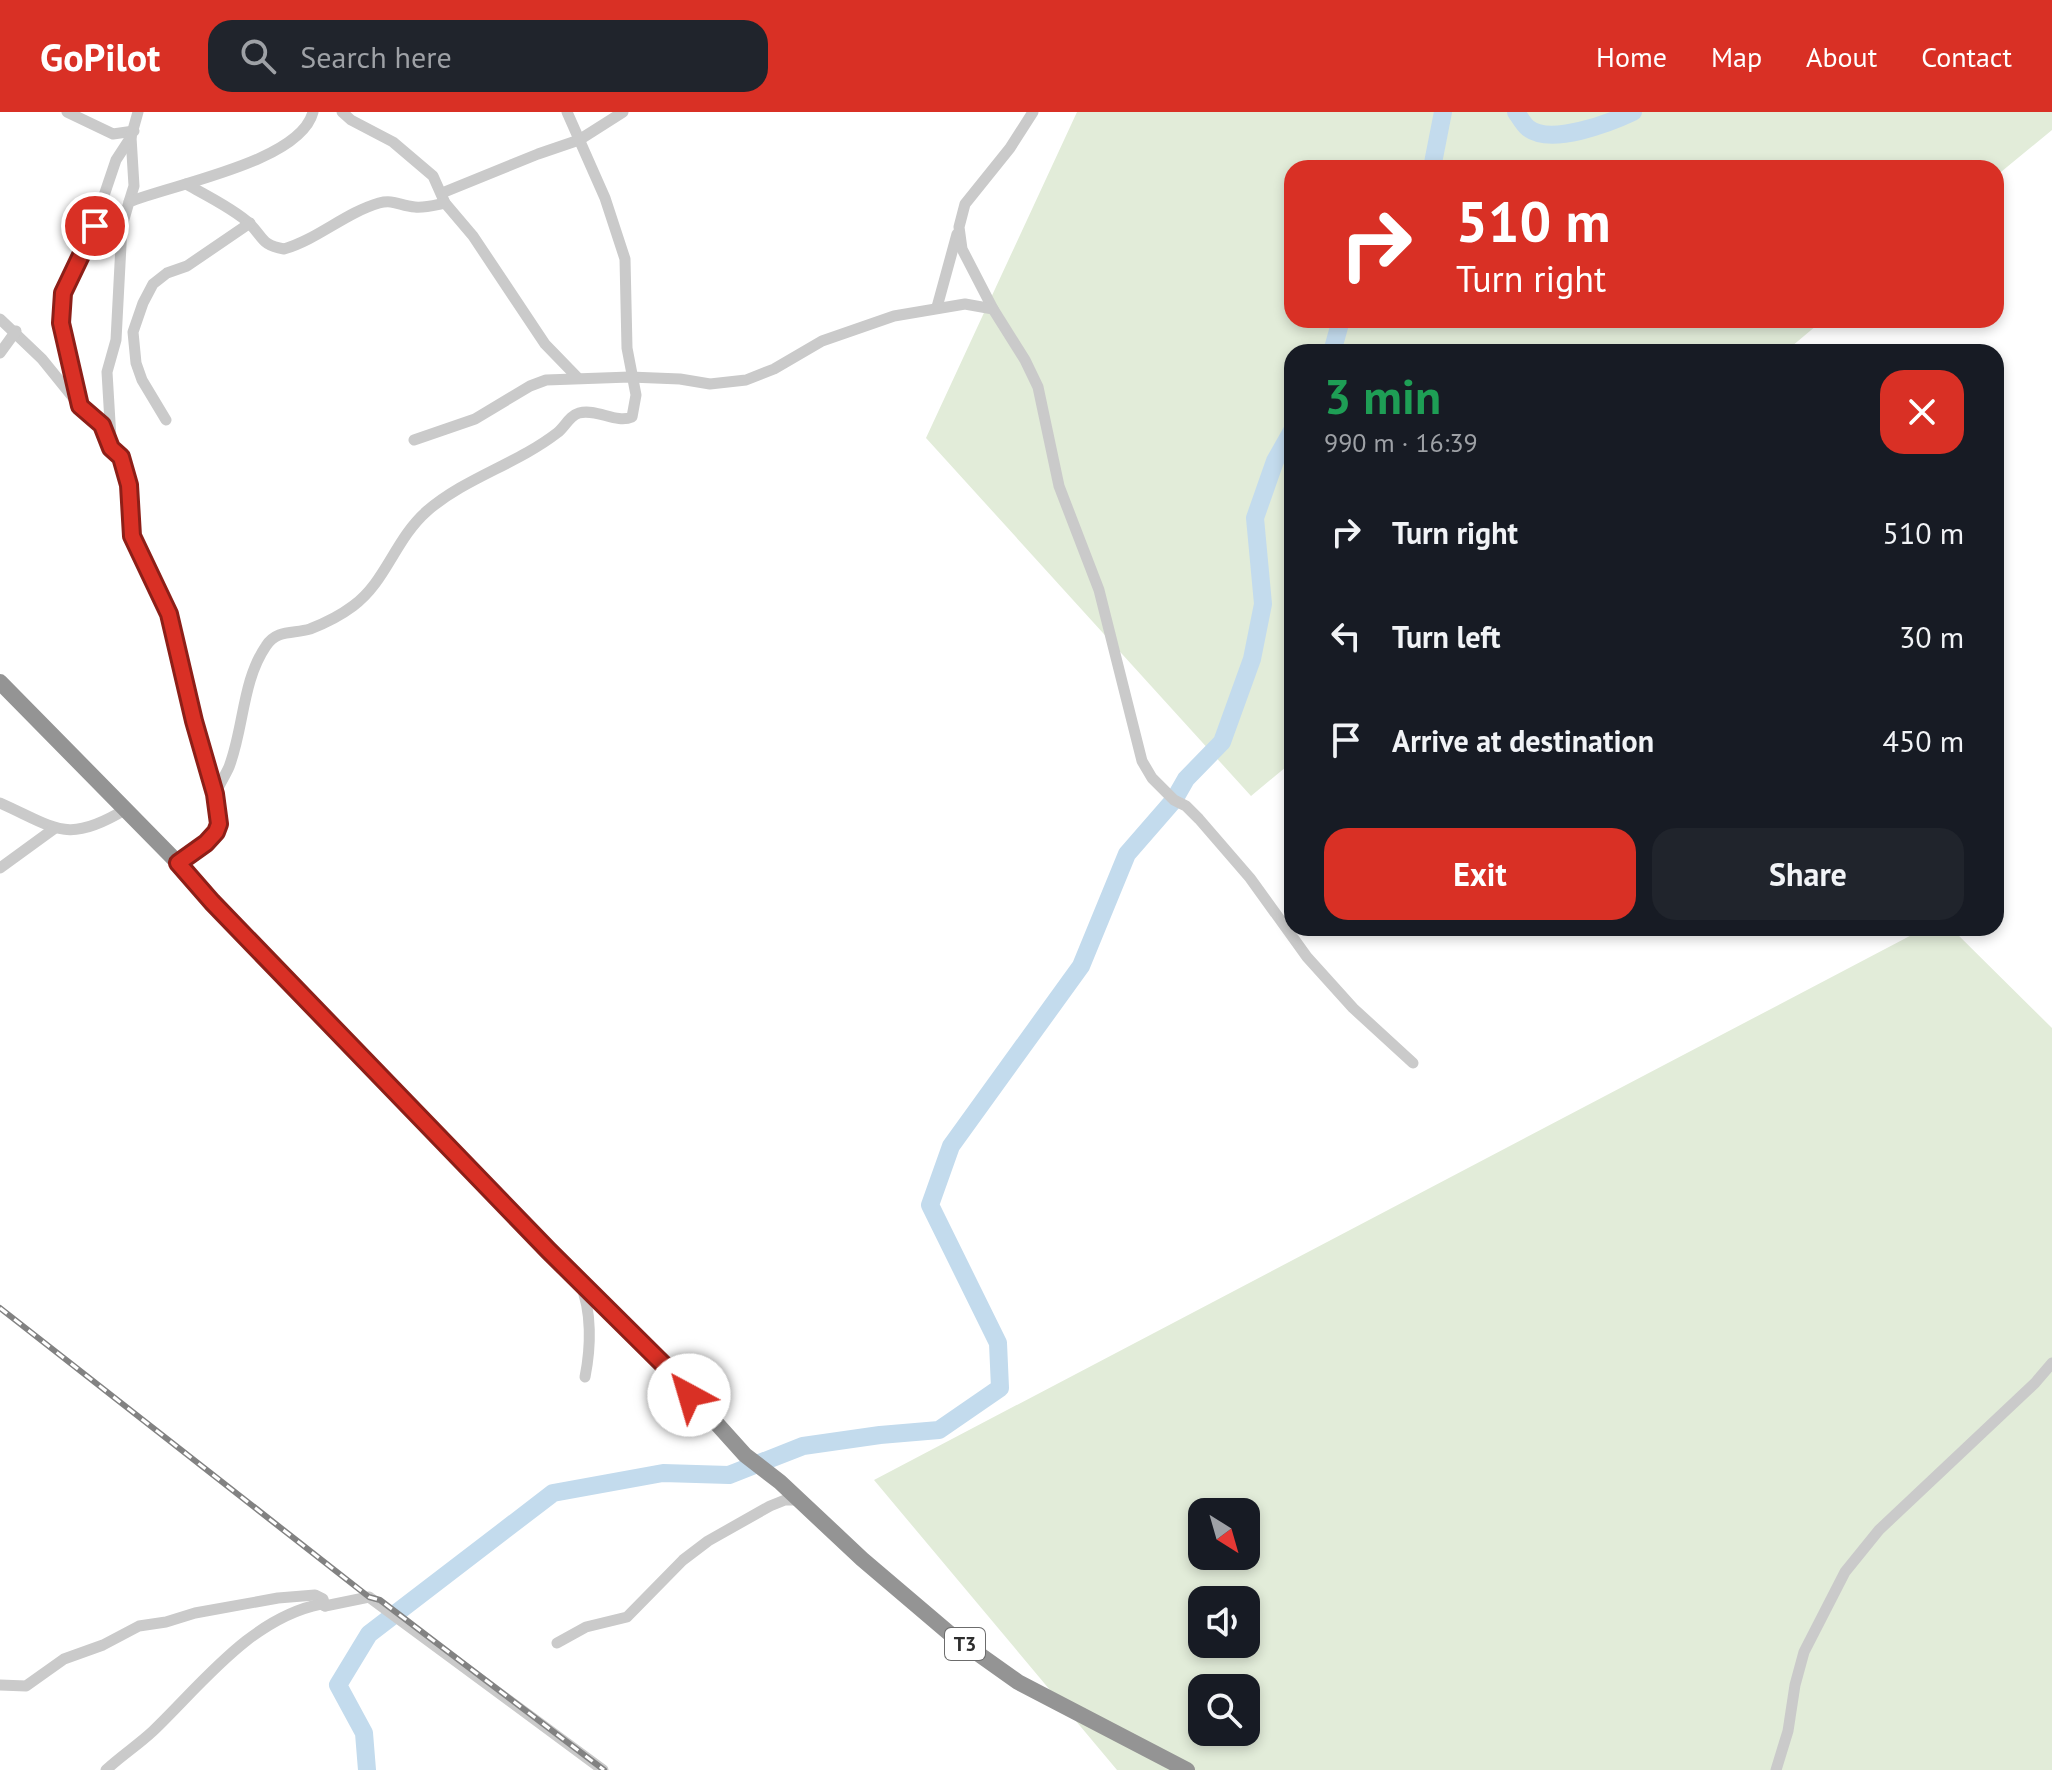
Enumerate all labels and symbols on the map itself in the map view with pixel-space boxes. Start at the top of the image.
pin [61,192,129,260]
position arrow [647,1353,731,1437]
north arrow [1188,1498,1260,1570]
road number: T3 [945,1628,985,1660]

